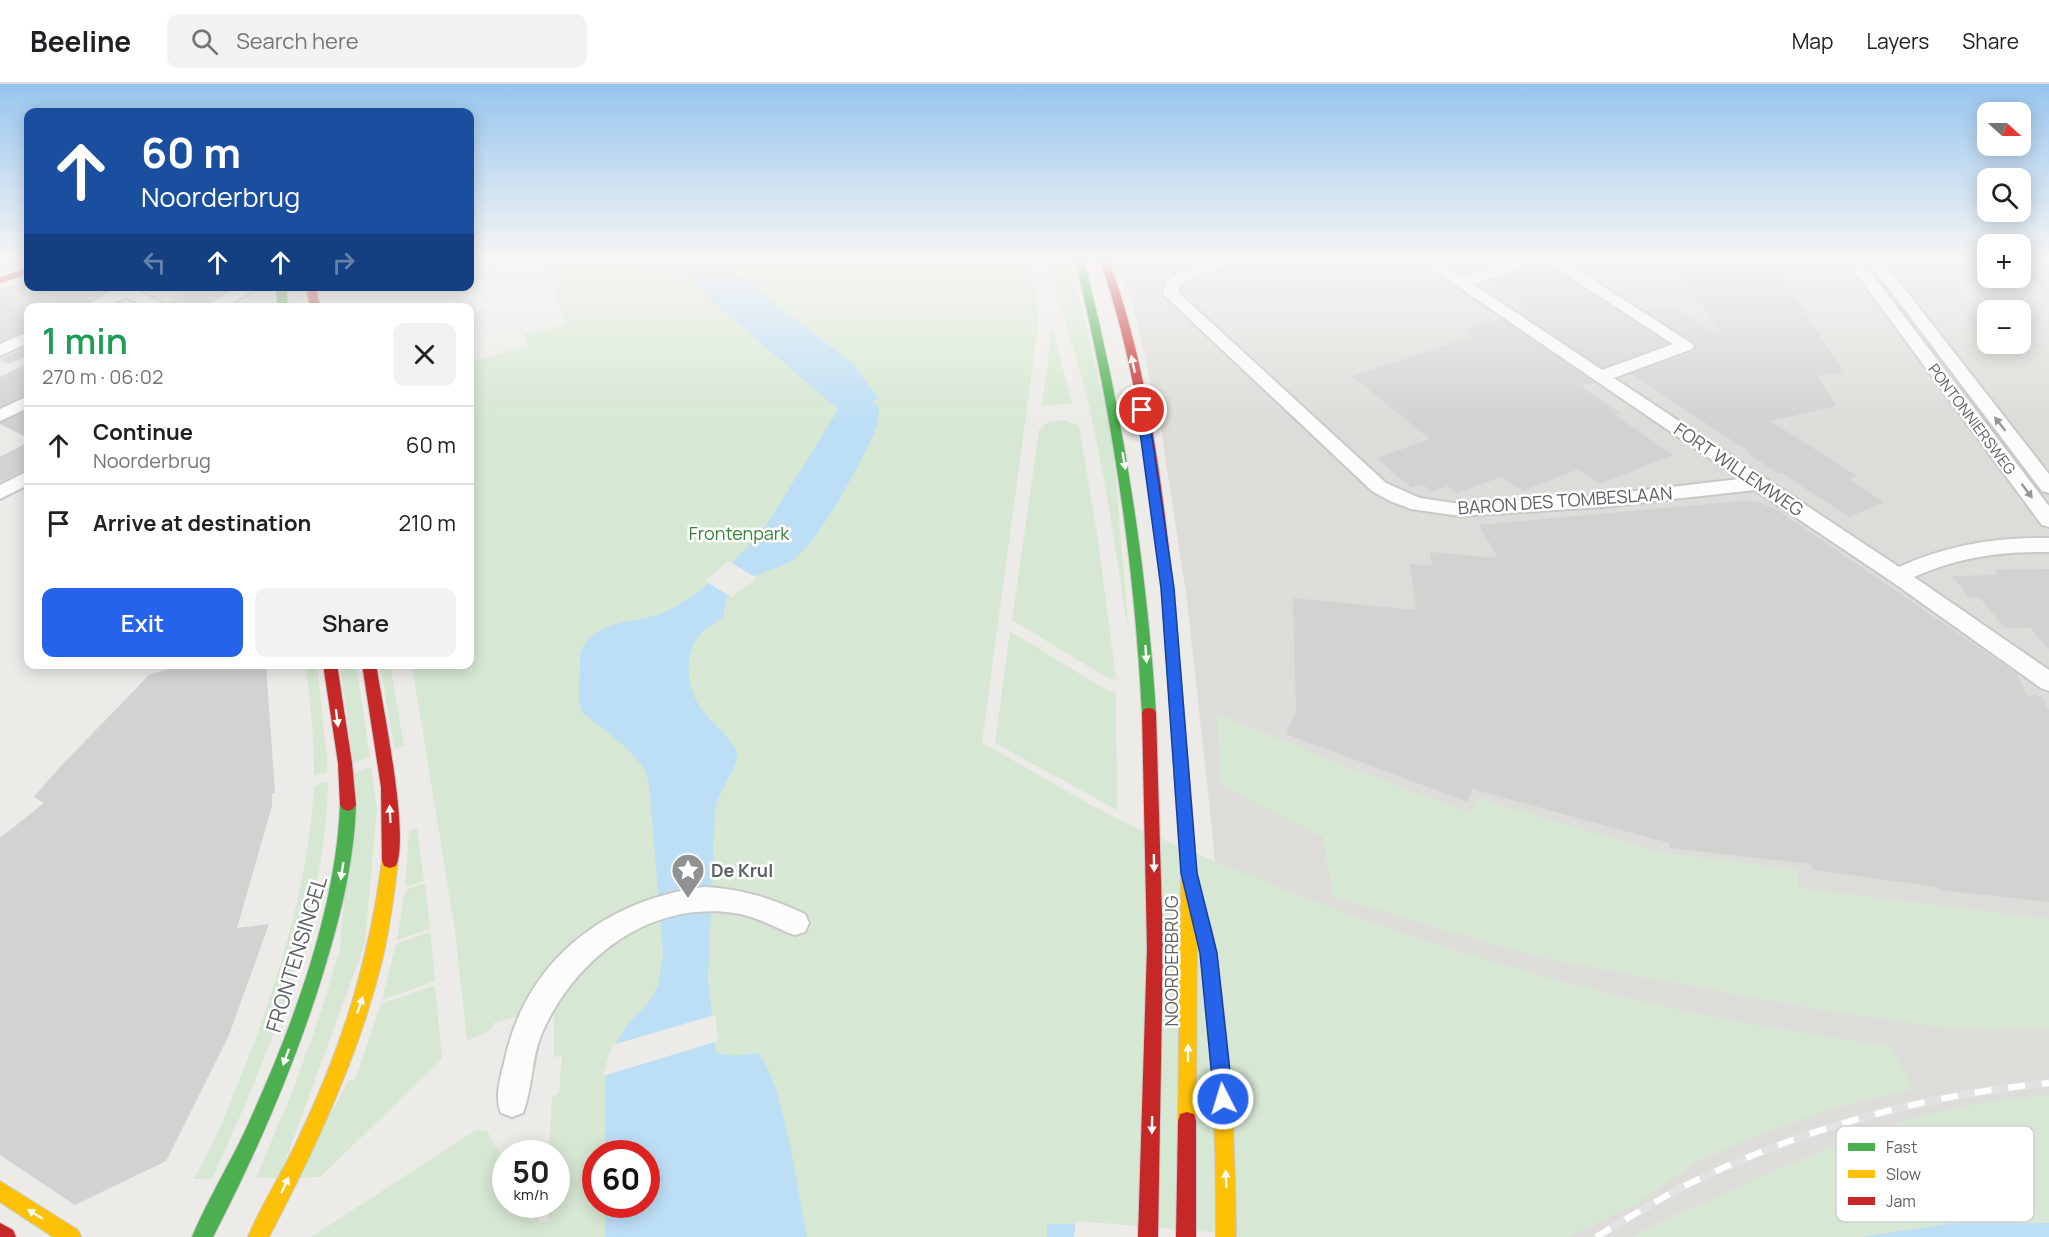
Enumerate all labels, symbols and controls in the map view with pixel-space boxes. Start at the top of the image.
search box [167,14,587,68]
text: Beeline [30,22,131,60]
icon: search [188,25,221,58]
text: Search here [236,26,359,56]
text: Map [1792,27,1833,55]
text: Layers [1866,27,1929,55]
text: Share [1962,27,2019,55]
north arrow [1977,102,2031,156]
map controls [1977,102,2031,354]
text: 60 m [141,123,241,181]
icon: ahead [42,132,120,210]
button: search [1977,168,2031,222]
text: Noorderbrug [141,178,300,215]
button: + [1977,234,2031,288]
icon: left [138,246,171,279]
icon: ahead [201,246,234,279]
icon: ahead [264,246,297,279]
icon: right [327,246,360,279]
button: − [1977,300,2031,354]
text: 1 min [42,316,128,365]
button: close [393,323,456,386]
one-way arrow [1127,355,1137,373]
street label: PONTONNIERSWEG [1923,359,2021,479]
text: 270 m · 06:02 [42,363,163,390]
pin [1116,384,1167,435]
icon: arrive [1125,393,1158,426]
one-way arrow [1995,416,2007,431]
text: Continue [93,417,193,447]
street label: FORT WILLEMWEG [1670,417,1809,521]
icon: ahead [42,429,75,462]
text: 60 m [406,430,456,460]
text: Noorderbrug [93,447,211,474]
one-way arrow [1120,451,1129,470]
street label: BARON DES TOMBESLAAN [1457,481,1673,519]
one-way arrow [2021,484,2033,499]
icon: arrive [42,507,75,540]
text: Arrive at destination [93,508,311,538]
text: 210 m [398,508,456,538]
park label: Frontenpark [689,521,790,545]
button: Exit [42,588,243,657]
button: Share [255,588,456,657]
one-way arrow [1141,645,1150,664]
one-way arrow [332,708,342,727]
one-way arrow [385,804,394,823]
place icon: De Krul [670,852,706,899]
one-way arrow [1149,854,1159,873]
place label: De Krul [711,858,773,882]
one-way arrow [337,862,346,881]
street label: FRONTENSINGEL [259,872,333,1036]
street label: NOORDERBRUG [1159,895,1183,1027]
one-way arrow [356,996,365,1014]
one-way arrow [1184,1043,1193,1062]
one-way arrow [280,1048,290,1066]
position arrow [1191,1067,1255,1131]
one-way arrow [1147,1115,1157,1134]
legend [1836,1126,2034,1222]
text: Fast [1886,1136,1917,1158]
speed limit sign: 60 [582,1140,660,1218]
text: 50 [512,1151,550,1192]
text: Slow [1886,1163,1921,1185]
one-way arrow [1221,1169,1230,1188]
one-way arrow [281,1177,290,1194]
text: km/h [514,1184,548,1205]
text: Jam [1886,1190,1916,1212]
one-way arrow [27,1209,43,1220]

